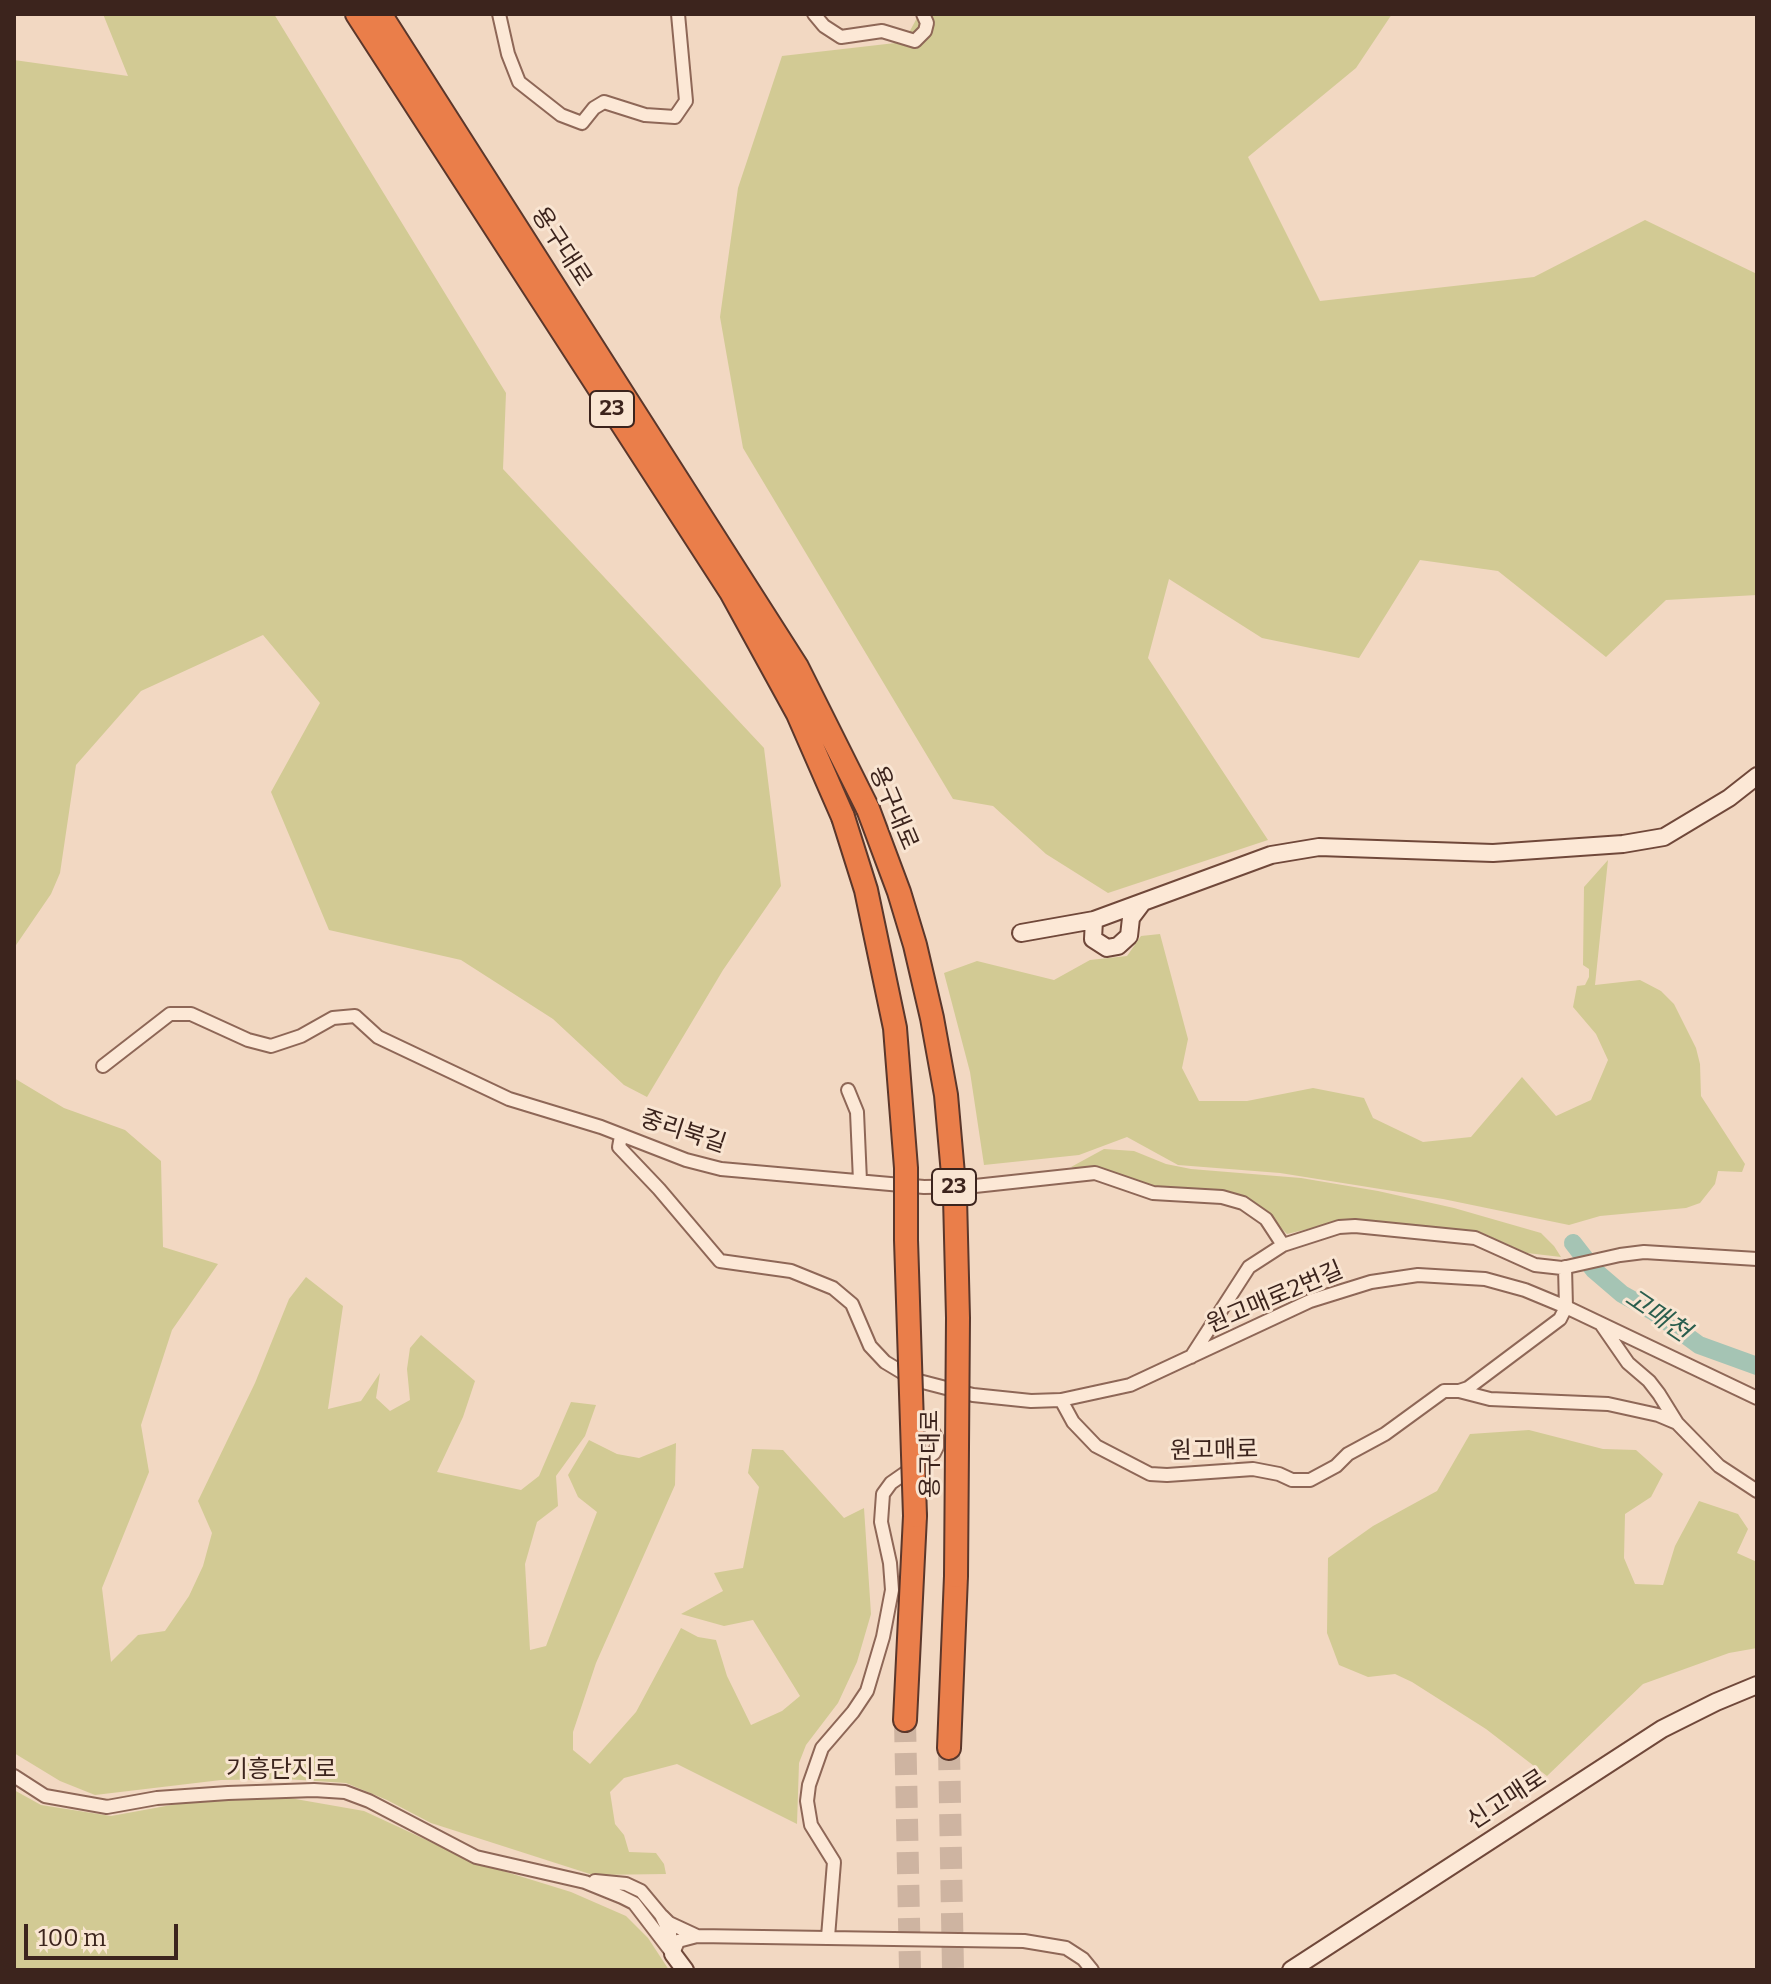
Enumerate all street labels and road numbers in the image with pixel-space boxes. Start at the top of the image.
street label: 용구대로 [525,202,597,292]
road number: 23 [590,391,634,427]
street label: 용구대로 [862,762,924,854]
street label: 중리북길 [637,1105,729,1159]
road number: 23 [932,1169,976,1205]
street label: 원고매로2번길 [1202,1256,1348,1340]
street label: 용구대로 [917,1410,945,1498]
street label: 원고매로 [1170,1436,1258,1466]
street label: 기흥단지로 [226,1756,336,1784]
street label: 신고매로 [1462,1764,1552,1836]

